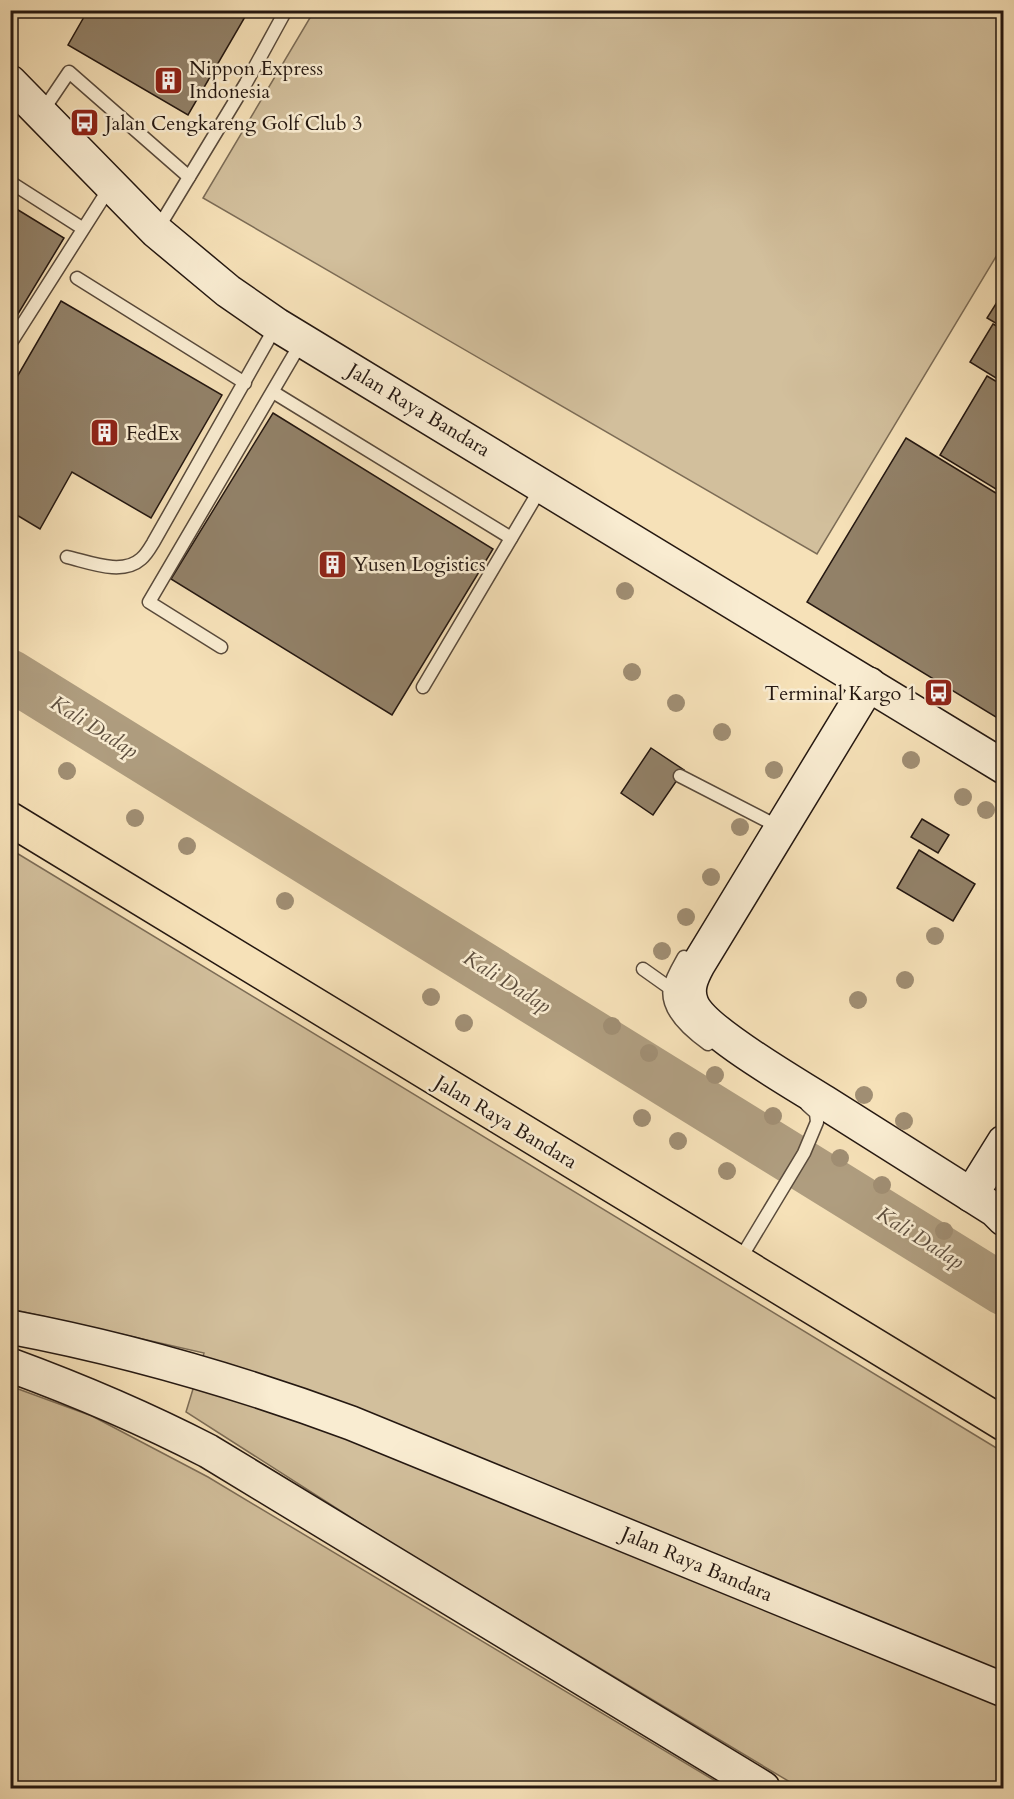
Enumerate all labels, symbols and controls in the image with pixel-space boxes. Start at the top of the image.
place label: Nippon Express Indonesia [189,55,323,105]
building icon: Nippon Express Indonesia [152,64,184,96]
bus stop icon: Jalan Cengkareng Golf Club 3 [68,107,100,139]
place label: Jalan Cengkareng Golf Club 3 [102,110,362,137]
street label: Jalan Raya Bandara [340,355,496,463]
building icon: FedEx [89,417,121,449]
place label: FedEx [126,420,179,447]
building icon: Yusen Logistics [316,548,348,580]
place label: Yusen Logistics [353,551,486,578]
bus stop icon: Terminal Kargo 1 [922,677,954,709]
place label: Terminal Kargo 1 [764,680,917,707]
water label: Kali Dadap [45,689,143,765]
water label: Kali Dadap [458,944,556,1020]
street label: Jalan Raya Bandara [427,1067,583,1175]
water label: Kali Dadap [871,1200,969,1276]
street label: Jalan Raya Bandara [614,1519,777,1608]

